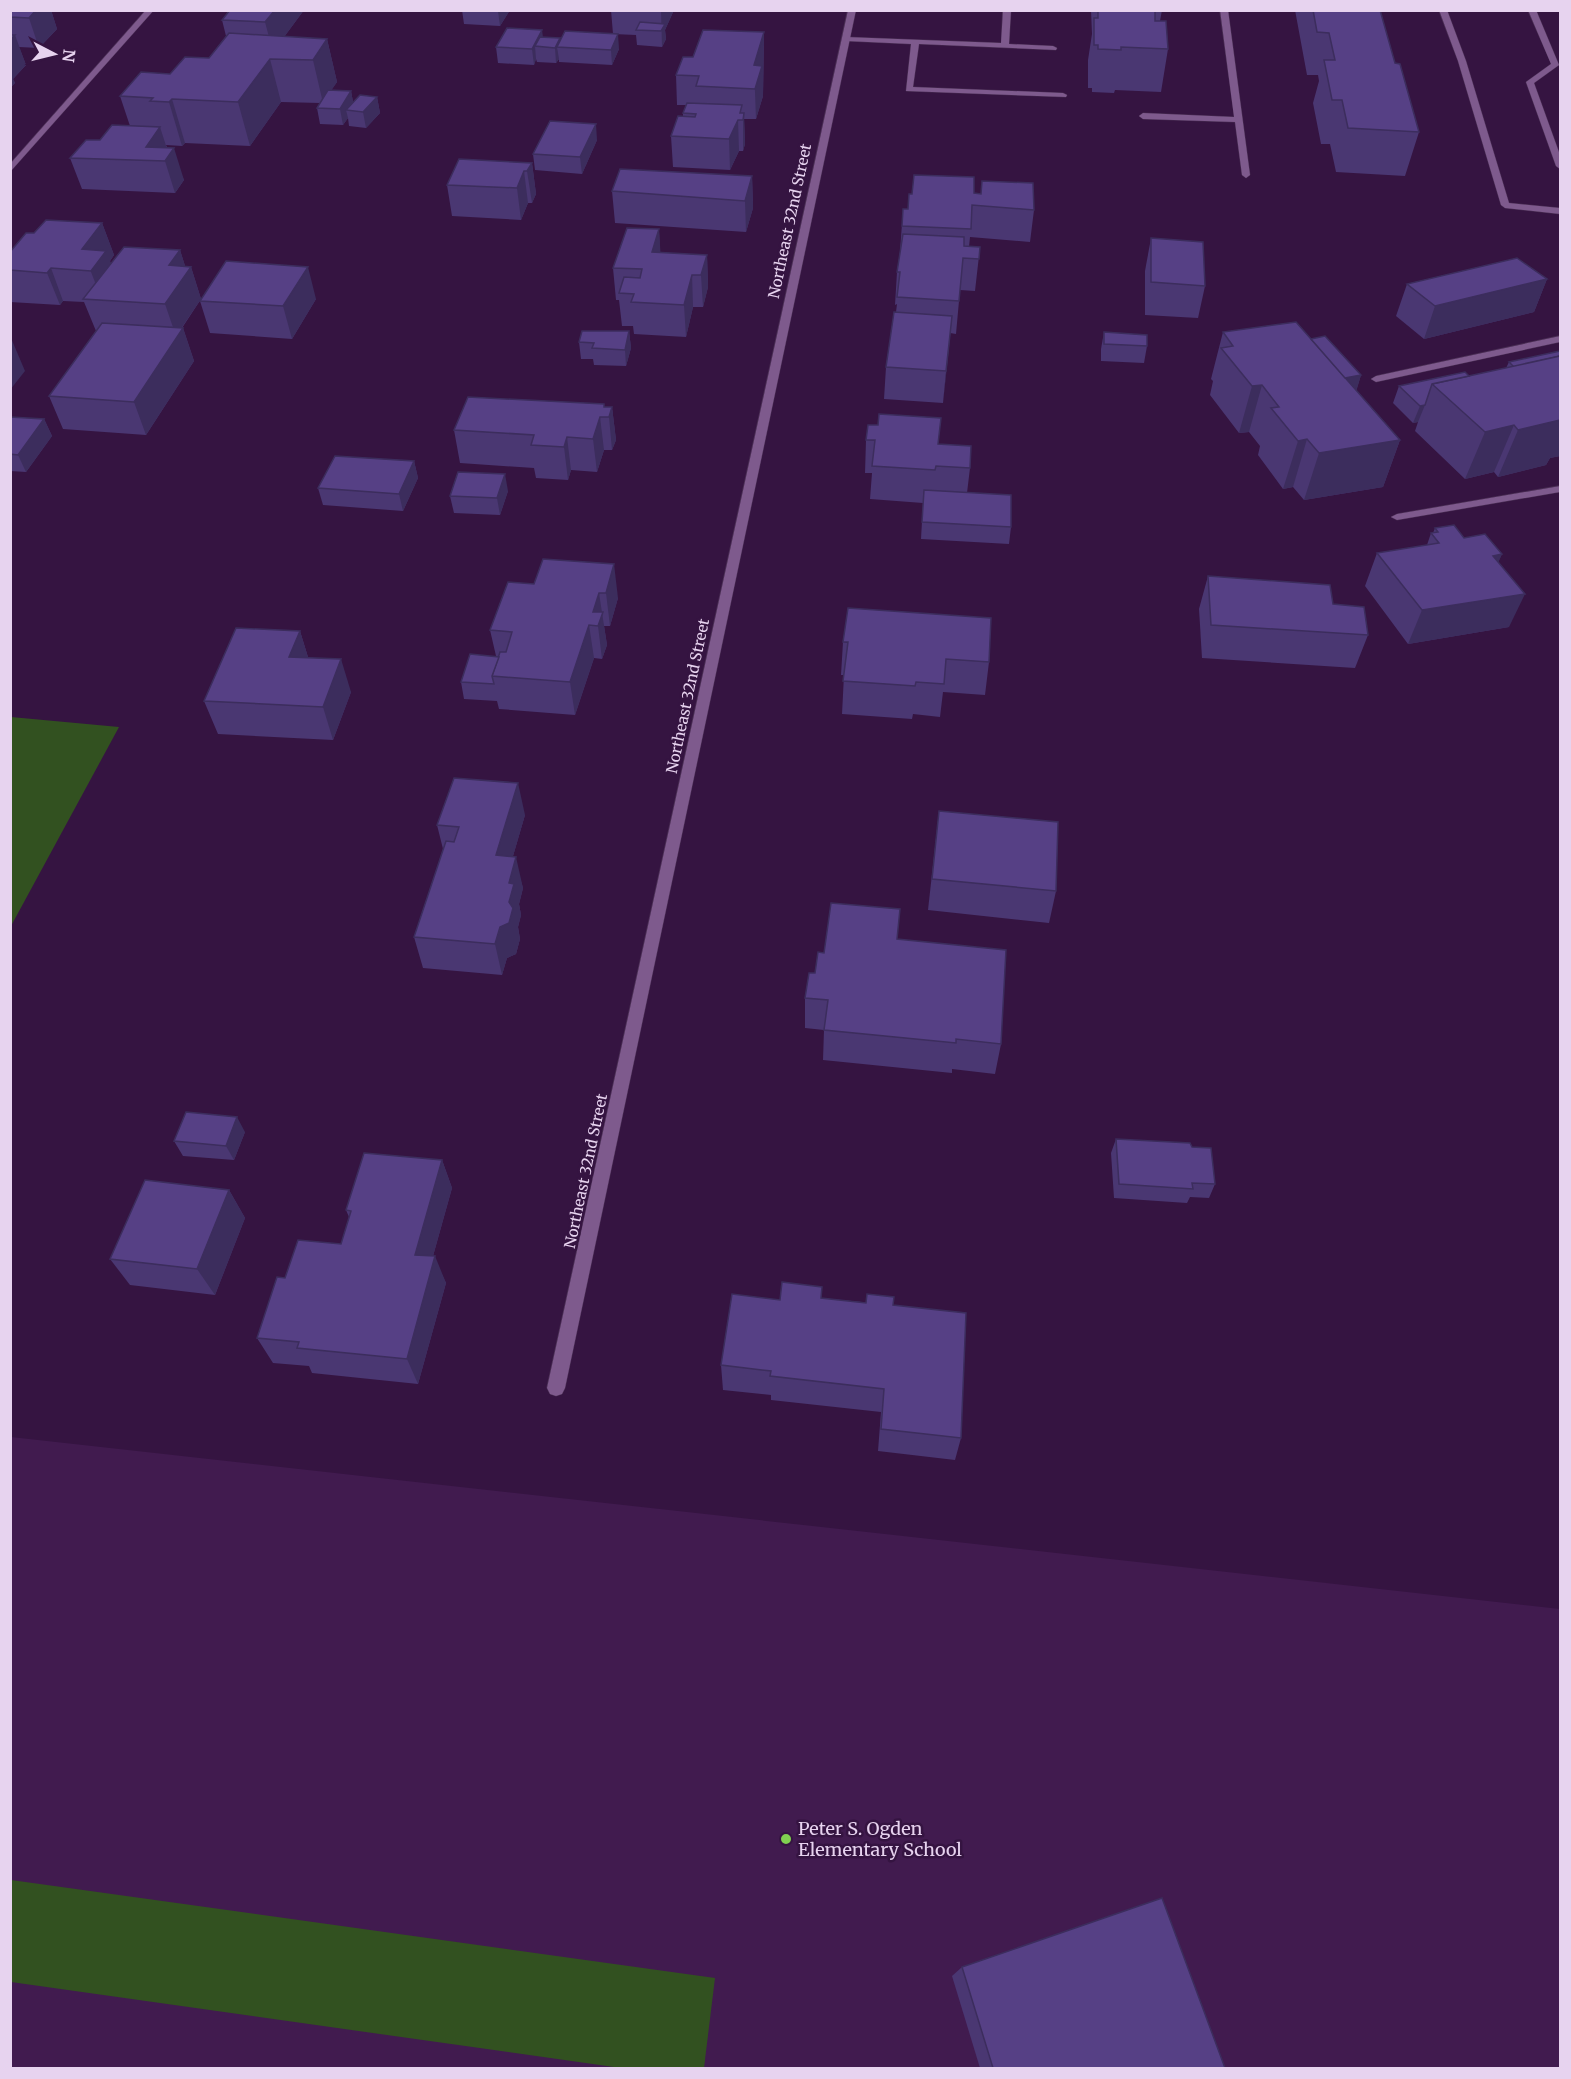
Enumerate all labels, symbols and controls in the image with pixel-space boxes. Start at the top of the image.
north arrow [24,24,84,84]
text: N [58,48,80,64]
street label: Northeast 32nd Street [764,142,815,300]
street label: Northeast 32nd Street [662,617,713,775]
street label: Northeast 32nd Street [560,1092,611,1250]
place label: Peter S. Ogden Elementary School [798,1817,962,1861]
marker: Peter S. Ogden Elementary School [779,1832,793,1846]

